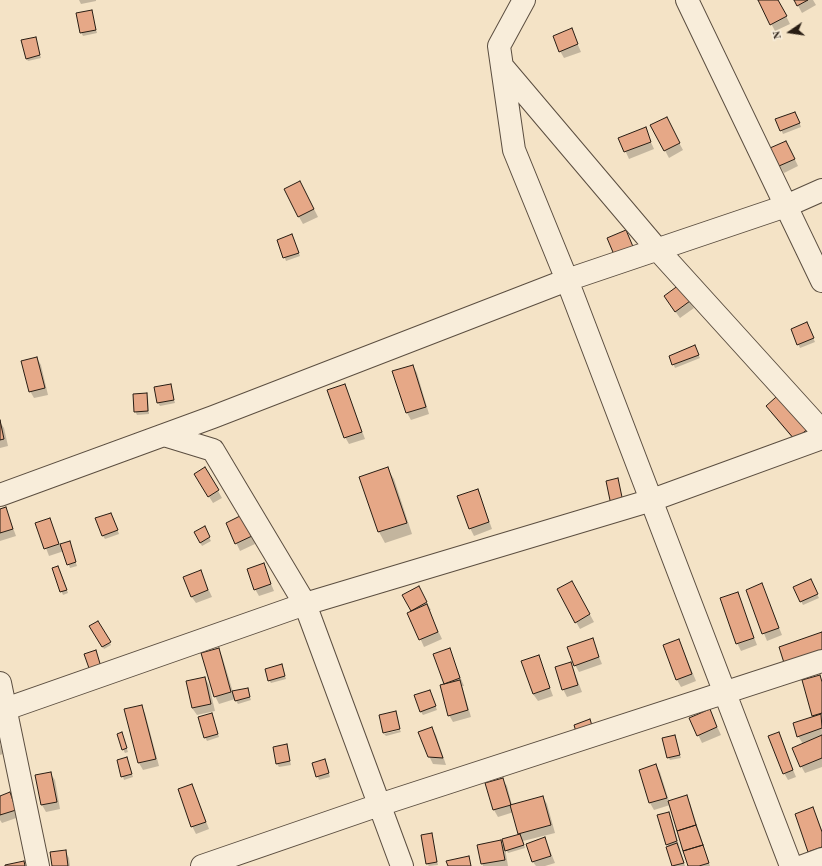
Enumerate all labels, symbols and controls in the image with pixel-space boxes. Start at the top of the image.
north arrow [770,12,810,52]
text: N [772,29,784,40]

